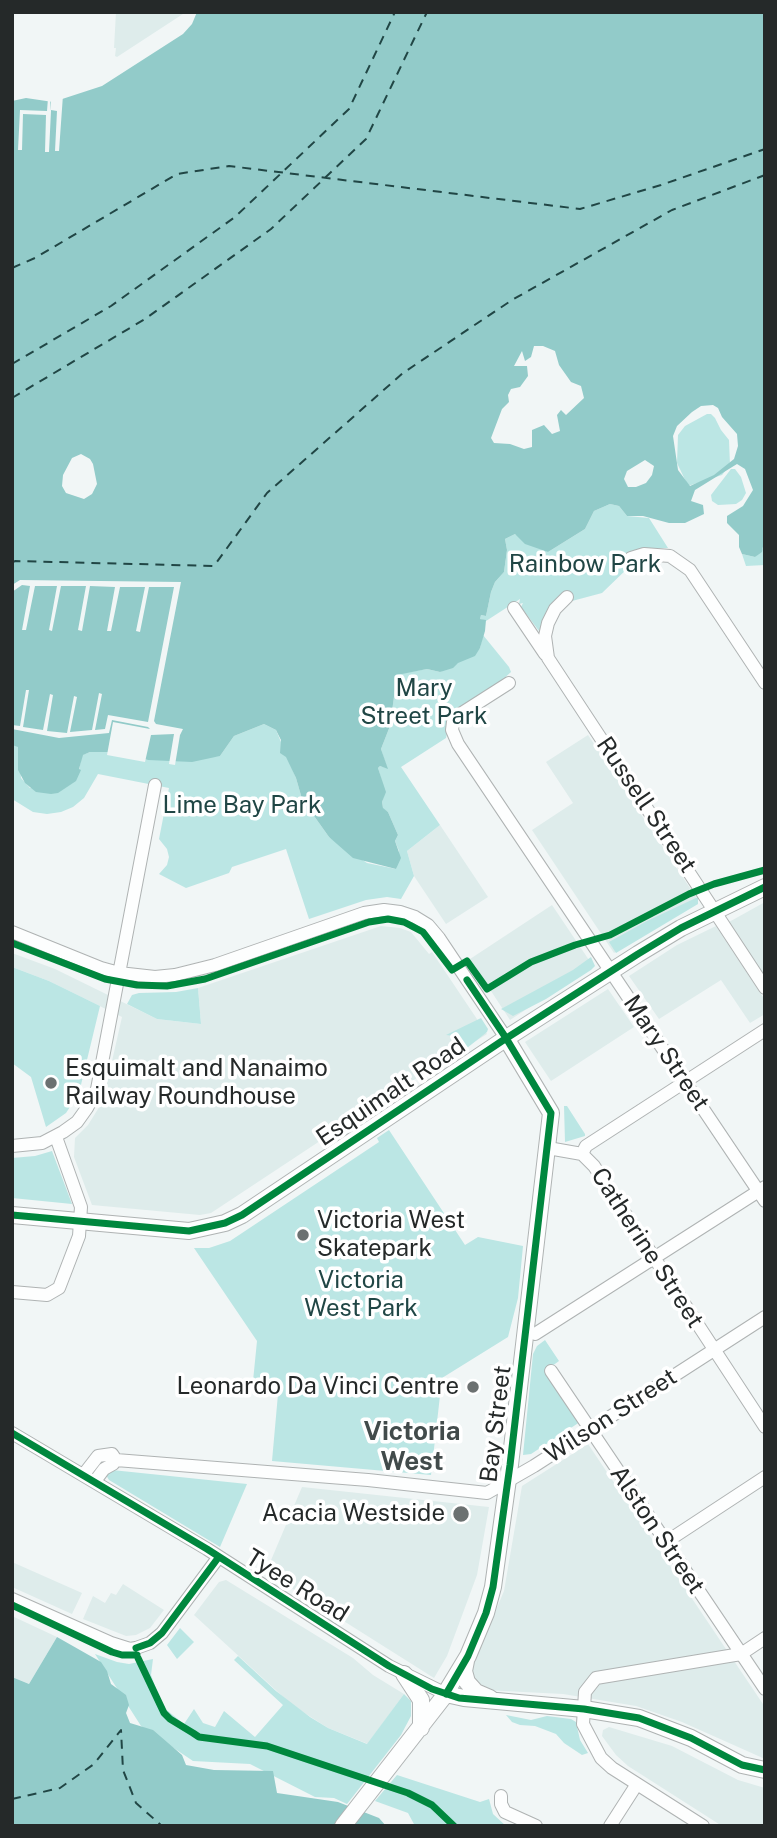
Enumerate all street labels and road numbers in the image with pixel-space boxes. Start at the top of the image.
street label: Russell Street [590,731,702,879]
street label: Mary Street [617,990,715,1116]
street label: Esquimalt Road [311,1032,471,1152]
street label: Catherine Street [585,1163,709,1333]
street label: Wilson Street [540,1363,682,1469]
street label: Bay Street [475,1364,517,1484]
street label: Alston Street [604,1461,710,1599]
street label: Tyee Road [240,1543,354,1629]

